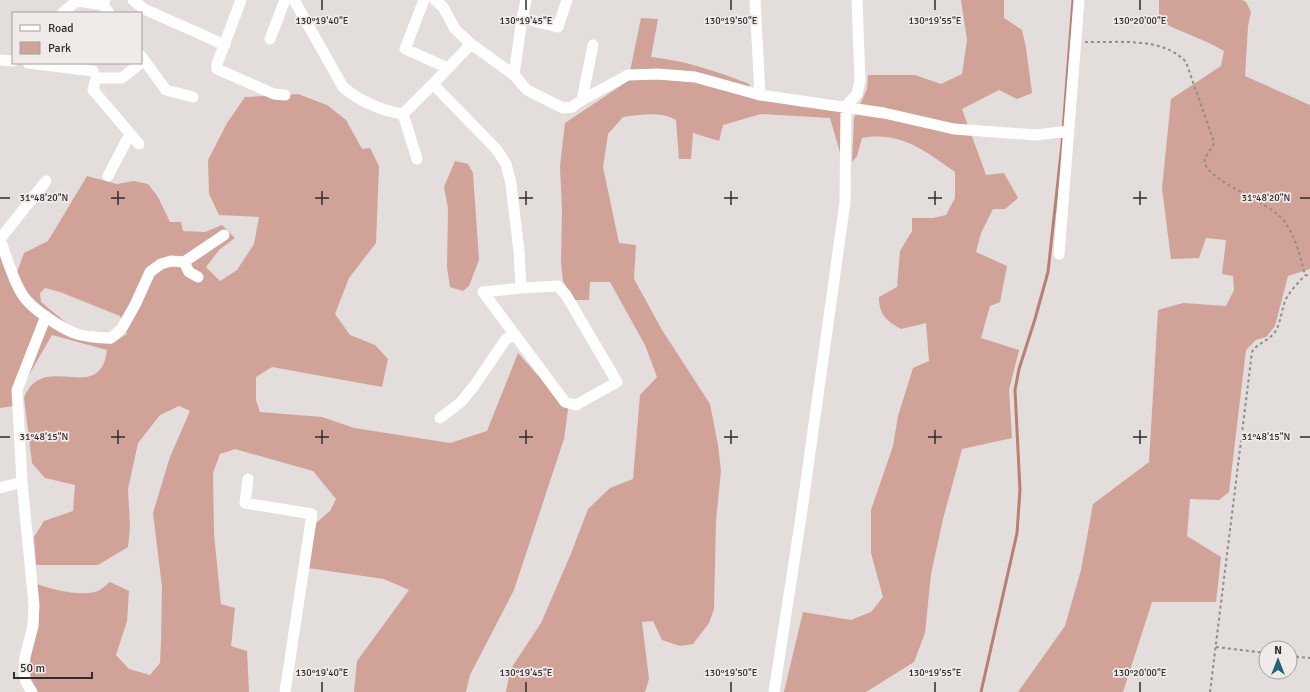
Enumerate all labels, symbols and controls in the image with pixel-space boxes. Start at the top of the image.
legend [12,12,142,64]
text: 130°19'40"E [295,15,349,27]
text: 130°19'45"E [499,15,553,27]
text: 130°19'50"E [704,15,758,27]
text: 130°19'55"E [908,15,962,27]
text: 130°20'00"E [1113,15,1167,27]
text: Road [48,21,74,36]
text: Park [48,41,71,56]
text: 31°48'20"N [20,192,68,204]
text: 31°48'20"N [1242,192,1290,204]
text: 31°48'15"N [20,431,68,443]
text: 31°48'15"N [1242,431,1290,443]
north arrow [1258,640,1298,680]
text: N [1274,644,1282,657]
scale bar [14,654,92,680]
text: 50 m [20,661,45,676]
text: 130°19'40"E [295,667,349,679]
text: 130°19'45"E [499,667,553,679]
text: 130°19'50"E [704,667,758,679]
text: 130°19'55"E [908,667,962,679]
text: 130°20'00"E [1113,667,1167,679]

